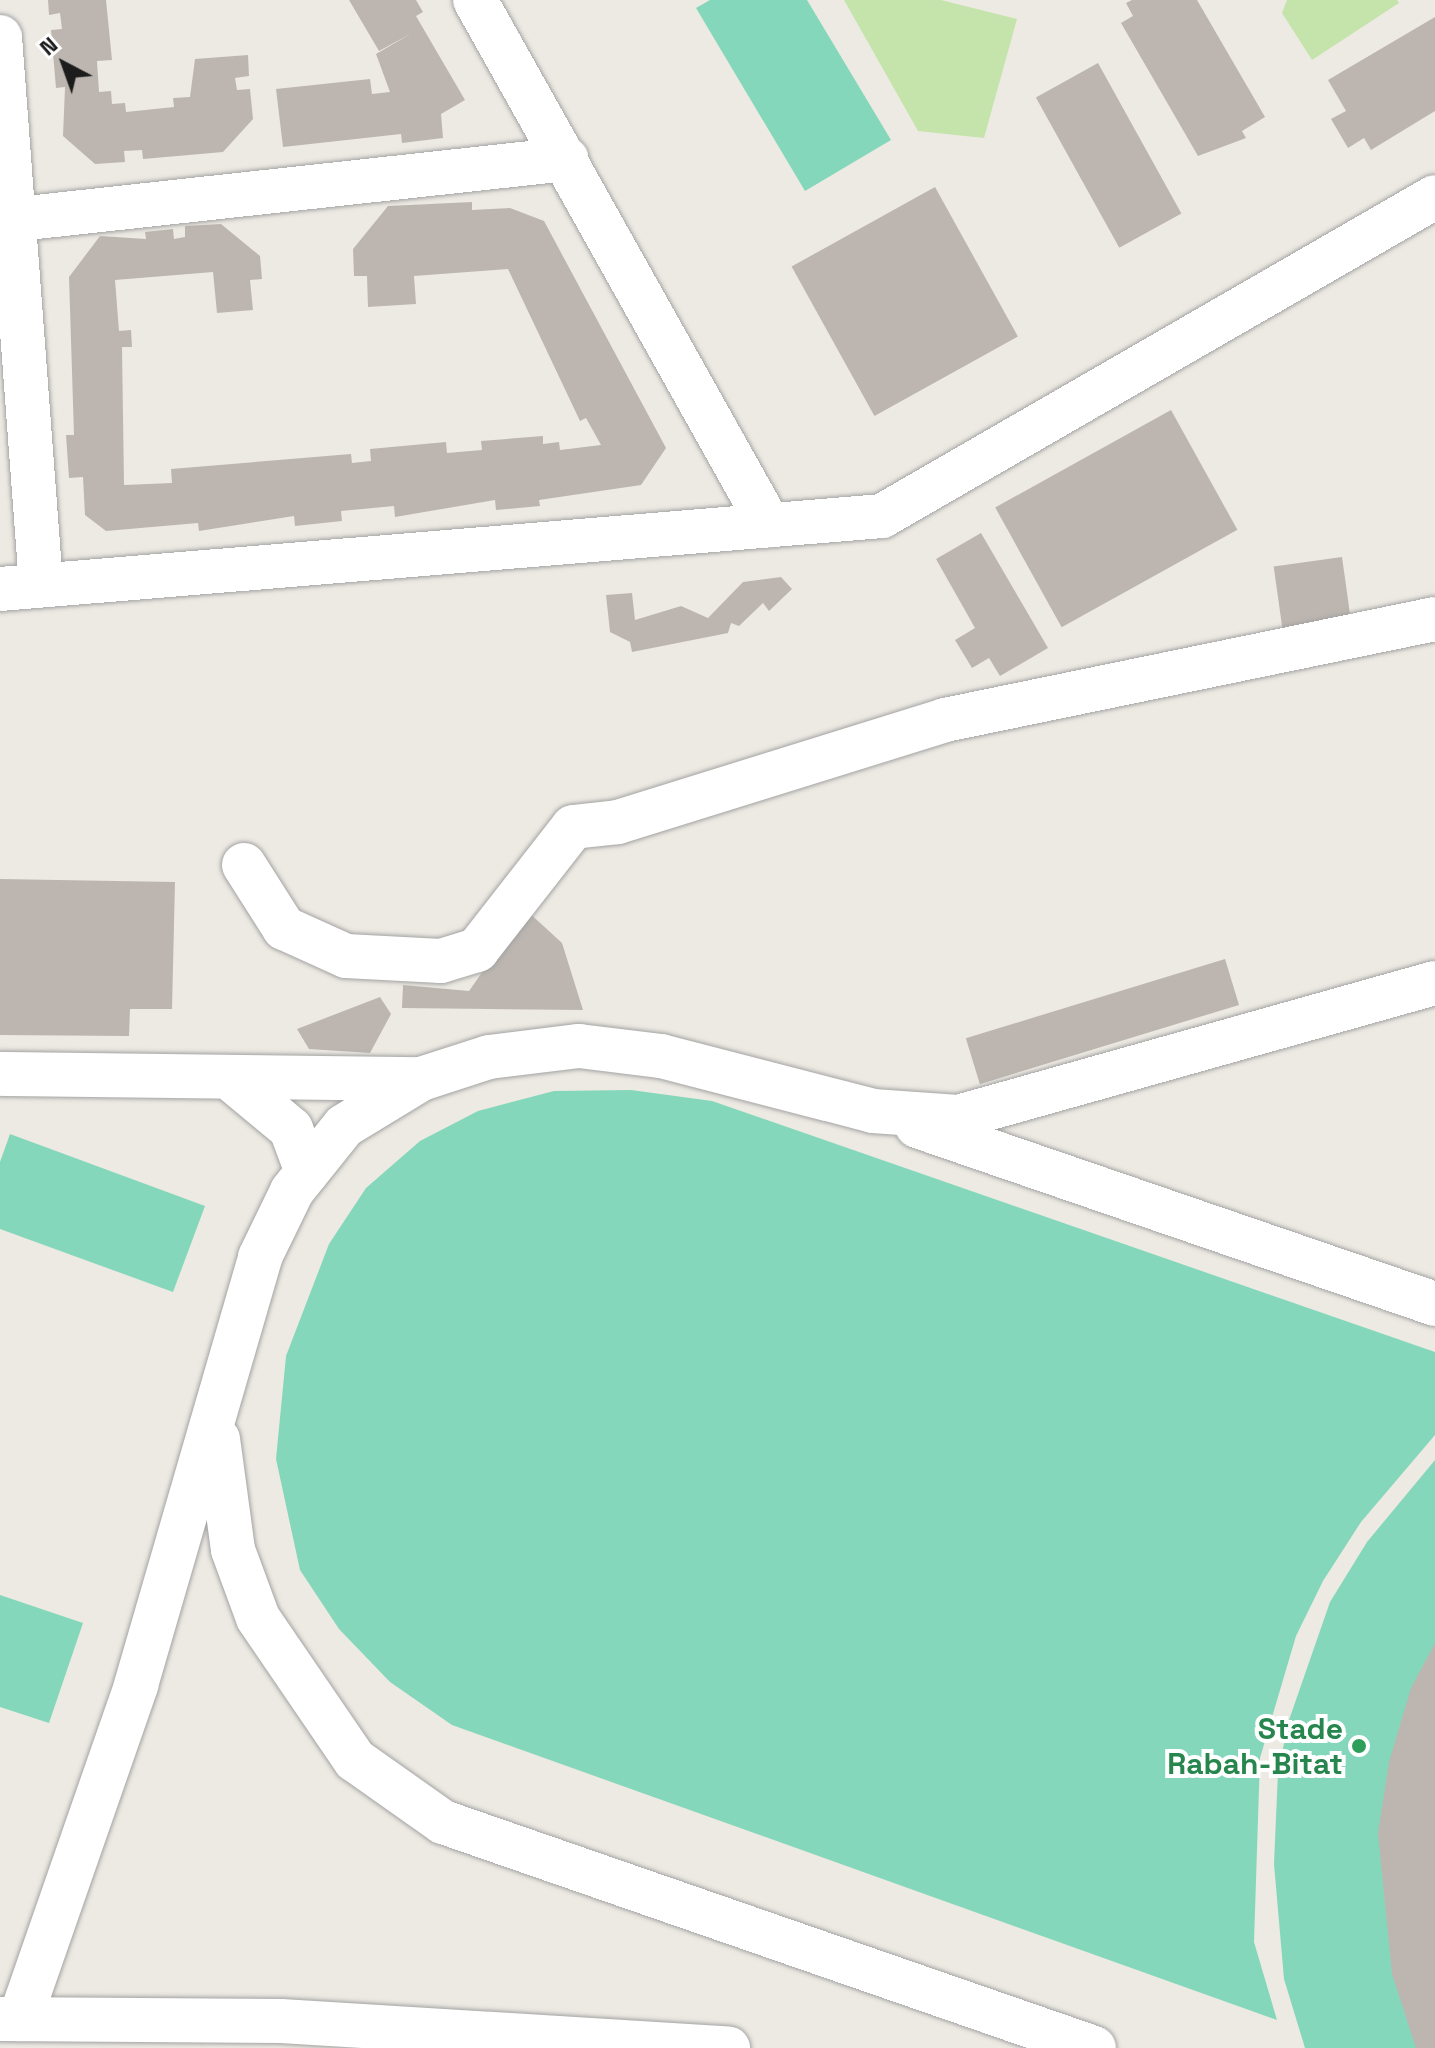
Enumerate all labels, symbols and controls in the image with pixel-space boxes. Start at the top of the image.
north arrow [24,24,104,104]
text: N [34,30,63,61]
place label: Stade Rabah-Bitat [1167,1711,1343,1782]
marker: Stade Rabah-Bitat [1350,1737,1368,1755]

